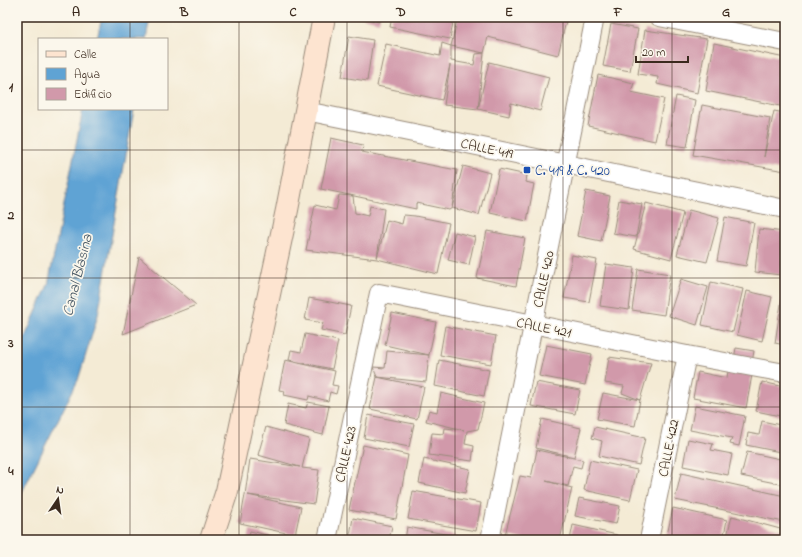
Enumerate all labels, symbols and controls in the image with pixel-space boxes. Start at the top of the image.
text: A [72,3,80,22]
text: B [179,3,189,22]
text: C [289,3,297,22]
text: D [395,3,406,22]
text: E [505,3,513,22]
text: F [613,3,623,22]
text: G [722,3,730,22]
legend [38,38,168,110]
scale bar [636,38,688,64]
text: 20 m [642,44,665,62]
text: Calle [74,46,97,64]
text: Agua [74,66,100,85]
text: 1 [9,78,14,97]
text: Edificio [74,86,112,104]
street label: CALLE 419 [459,134,516,165]
place label: C. 419 & C. 420 [535,161,610,182]
marker: C. 419 & C. 420 [522,165,532,175]
text: 2 [7,206,15,225]
water label: Canal Blasina [57,231,99,319]
street label: CALLE 420 [528,249,561,310]
street label: CALLE 421 [514,313,574,344]
text: 3 [7,334,14,353]
street label: CALLE 422 [654,418,685,479]
street label: CALLE 423 [330,424,363,484]
text: 4 [7,462,14,481]
north arrow [38,479,78,519]
text: N [55,482,65,499]

